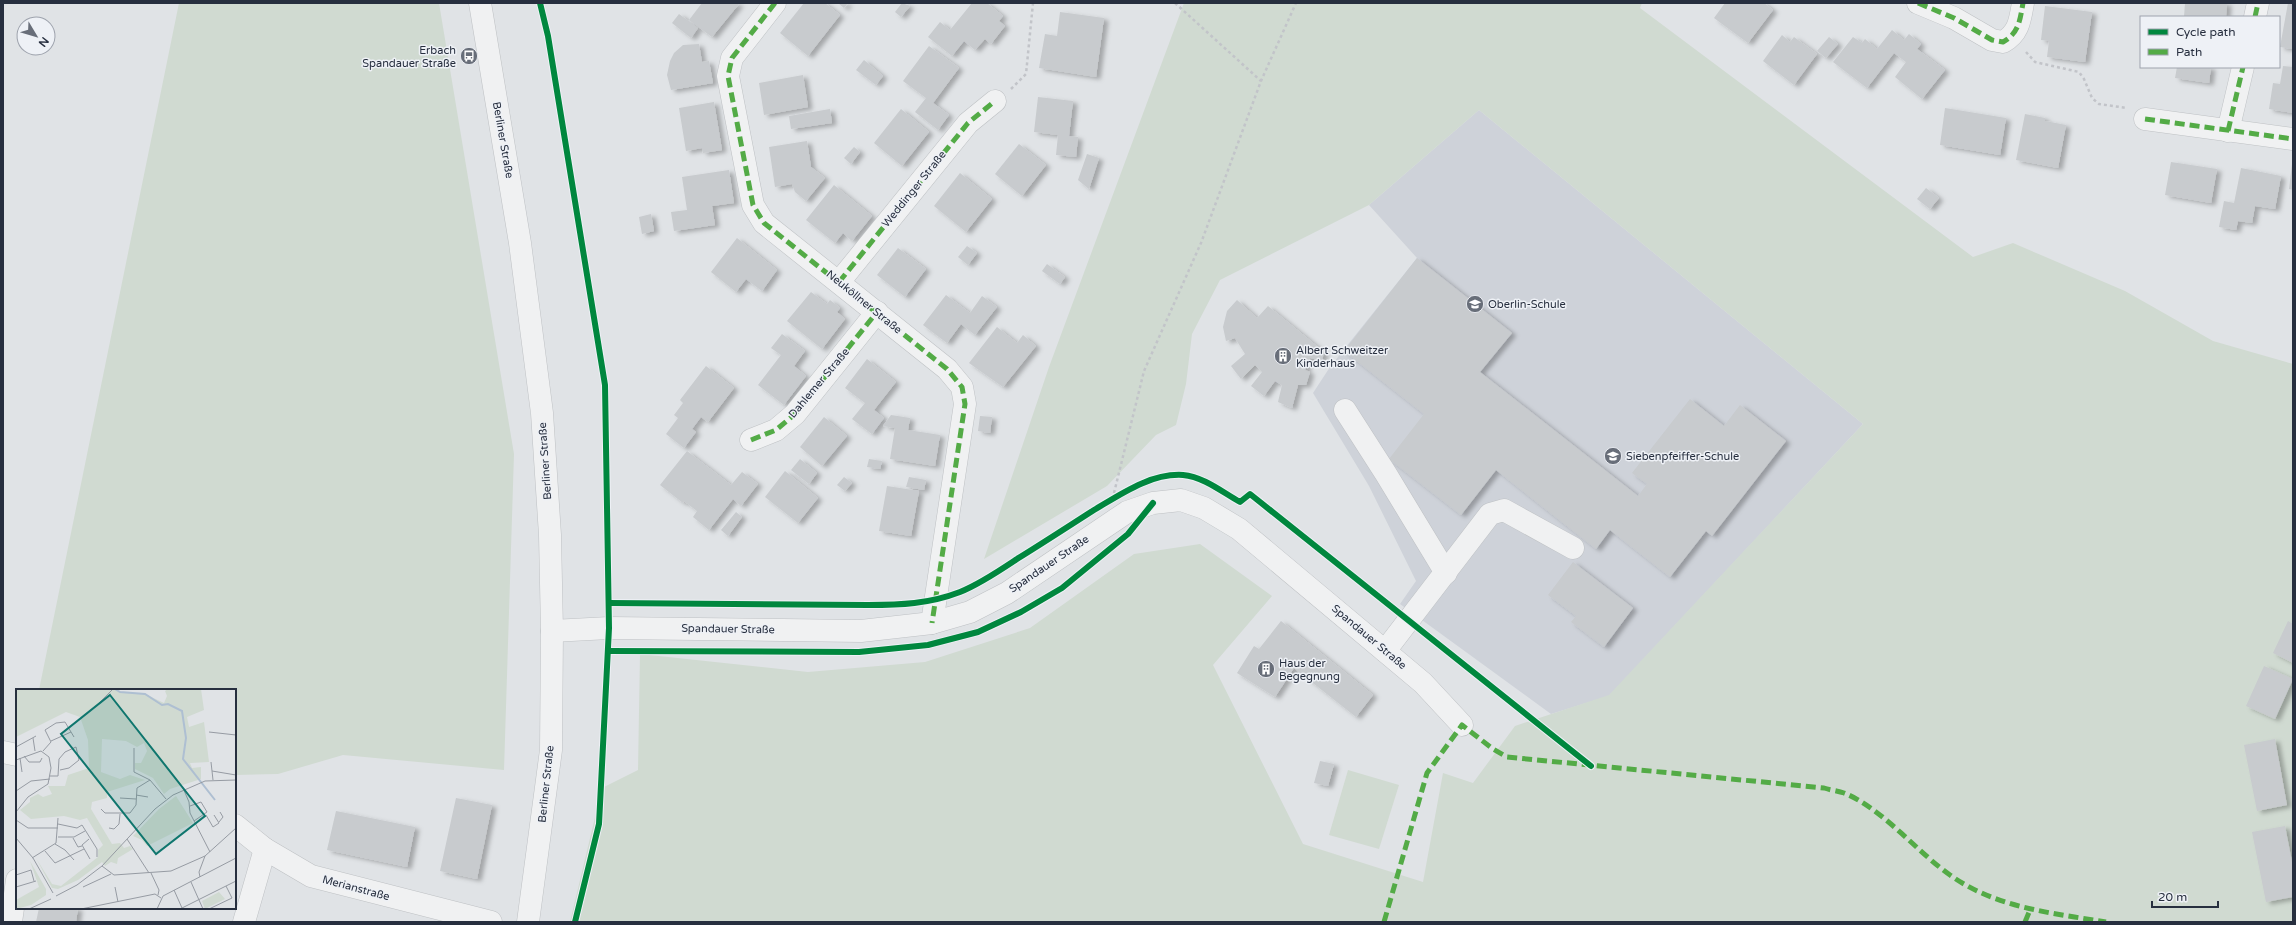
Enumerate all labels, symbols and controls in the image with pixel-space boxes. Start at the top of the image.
north arrow [16,16,56,56]
legend [2140,16,2280,68]
text: Cycle path [2176,25,2235,39]
text: N [36,34,51,49]
place label: Erbach Spandauer Straße [362,44,456,70]
text: Path [2176,45,2202,59]
bus stop icon: Erbach Spandauer Straße [459,46,479,66]
street label: Berliner Straße [490,101,516,179]
street label: Weddinger Straße [879,148,949,230]
street label: Neuköllner Straße [823,267,905,337]
school or university icon: Oberlin-Schule [1465,294,1485,314]
place label: Oberlin-Schule [1488,298,1566,311]
place label: Albert Schweitzer Kinderhaus [1296,344,1389,370]
street label: Dahlemer Straße [786,345,852,421]
building icon: Albert Schweitzer Kinderhaus [1273,346,1293,366]
street label: Berliner Straße [536,422,554,500]
school or university icon: Siebenpfeiffer-Schule [1603,446,1623,466]
place label: Siebenpfeiffer-Schule [1626,450,1739,463]
street label: Spandauer Straße [1007,532,1091,596]
street label: Spandauer Straße [1329,602,1409,672]
street label: Spandauer Straße [681,622,775,636]
place label: Haus der Begegnung [1279,657,1340,683]
building icon: Haus der Begegnung [1256,659,1276,679]
inset map [16,689,236,909]
street label: Berliner Straße [535,745,557,823]
street label: Merianstraße [321,873,391,903]
scale bar [2152,883,2218,909]
text: 20 m [2158,890,2187,904]

